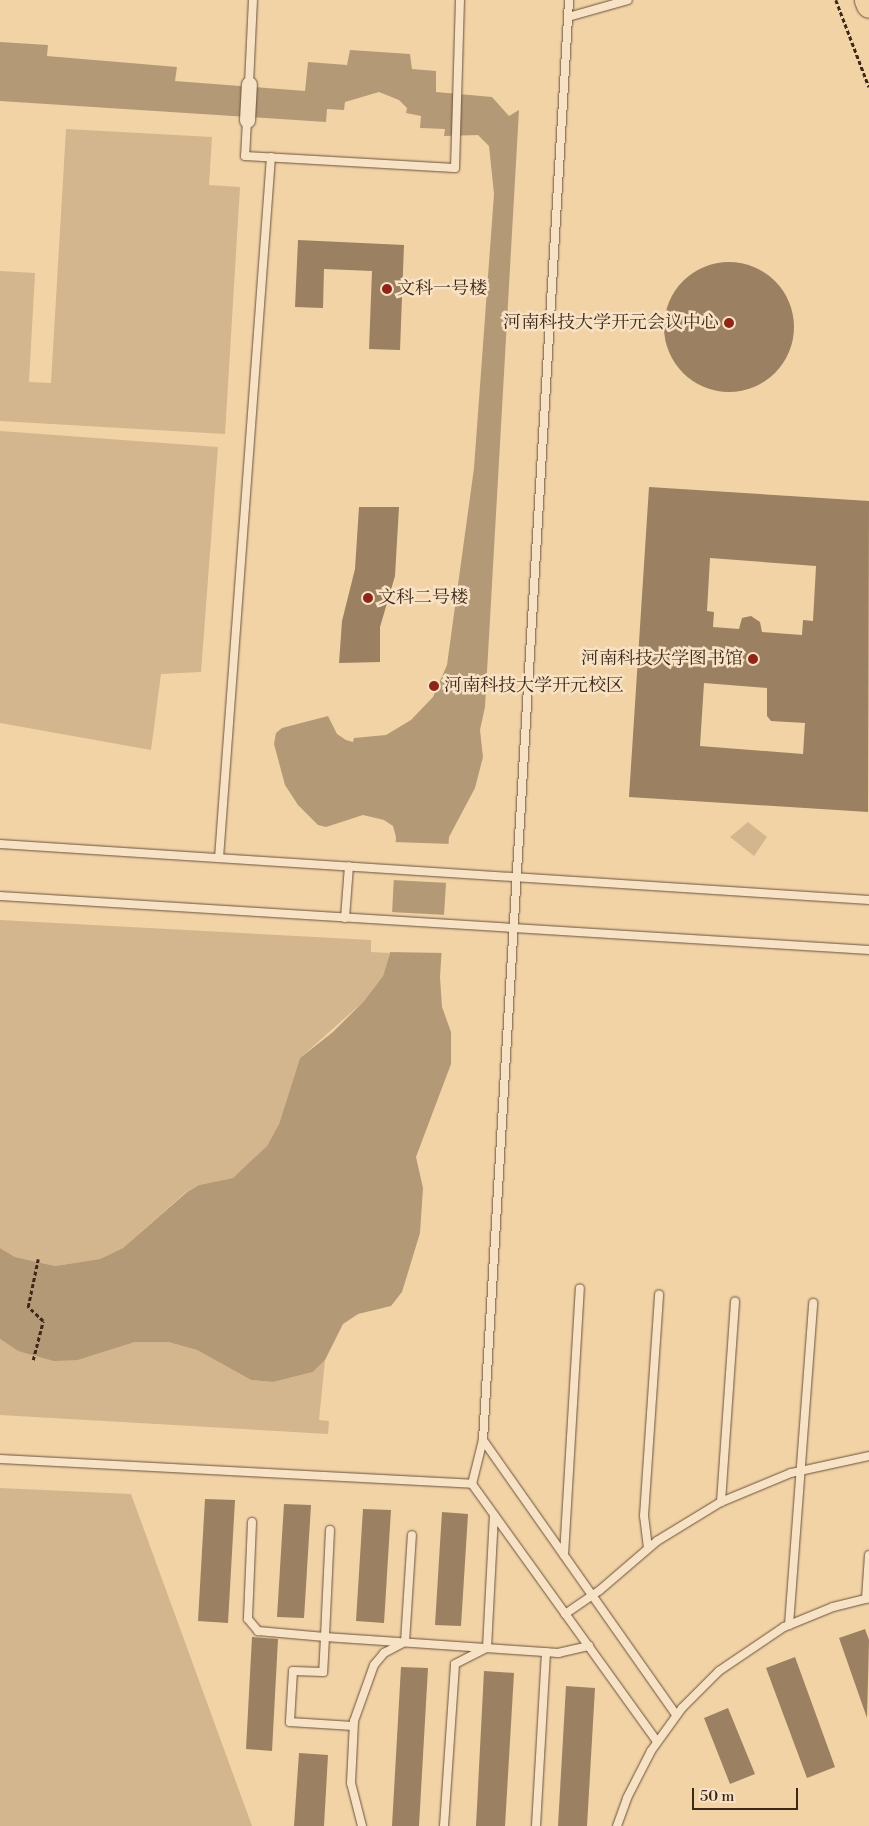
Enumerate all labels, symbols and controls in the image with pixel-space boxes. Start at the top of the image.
place label: 文科一号楼 [397,278,487,300]
marker: 文科一号楼 [381,283,393,295]
place label: 河南科技大学开元会议中心 [503,312,719,334]
marker: 河南科技大学开元会议中心 [723,317,735,329]
place label: 文科二号楼 [378,587,468,609]
marker: 文科二号楼 [362,592,374,604]
place label: 河南科技大学图书馆 [581,648,743,670]
marker: 河南科技大学图书馆 [747,653,759,665]
place label: 河南科技大学开元校区 [444,675,624,697]
marker: 河南科技大学开元校区 [428,680,440,692]
scale bar [694,1778,800,1810]
text: 50 m [700,1787,734,1806]

